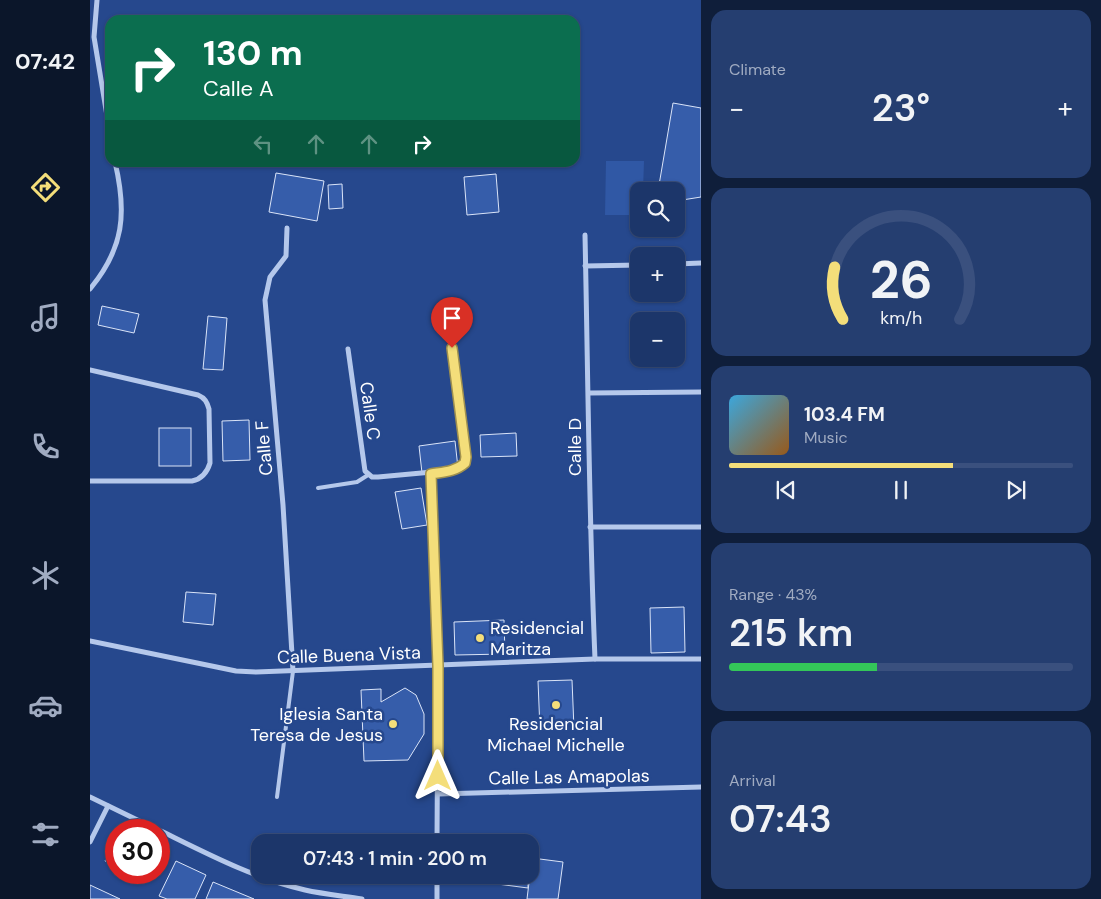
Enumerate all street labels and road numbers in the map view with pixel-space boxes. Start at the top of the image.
street label: Calle C [354,380,386,442]
street label: Calle D [563,418,587,476]
street label: Calle F [250,419,278,477]
street label: Calle Buena Vista [277,640,421,670]
street label: Calle Las Amapolas [488,764,650,790]

